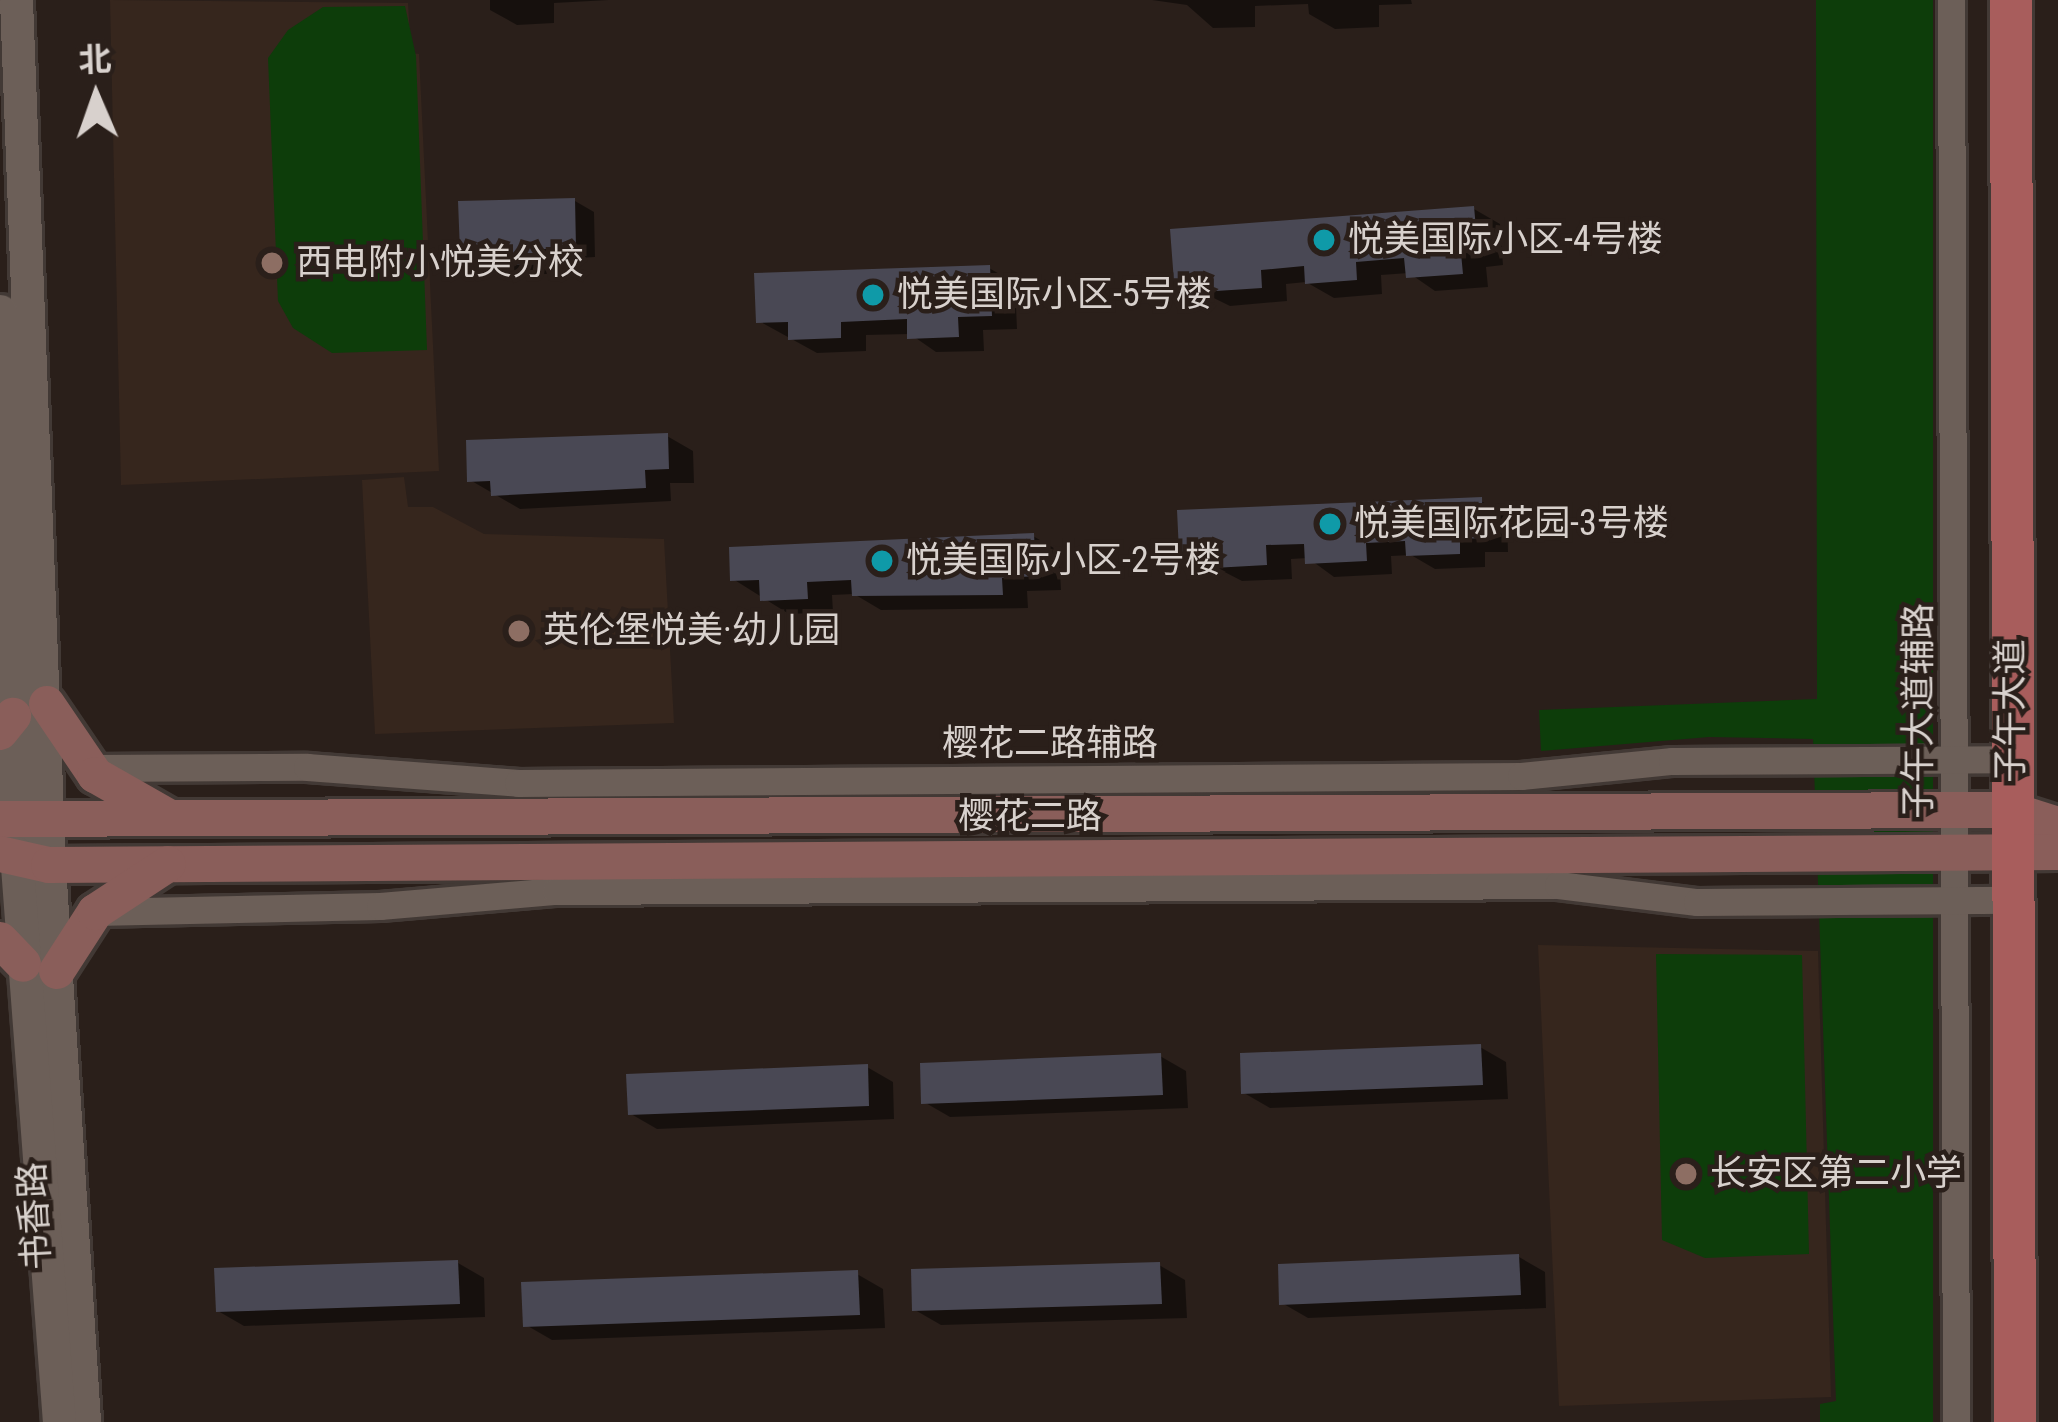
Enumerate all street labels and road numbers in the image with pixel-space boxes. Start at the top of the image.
street label: 子午大道辅路 [1897,603,1941,819]
street label: 子午大道 [1989,639,2033,783]
street label: 樱花二路辅路 [942,722,1158,766]
street label: 樱花二路 [958,795,1102,839]
street label: 书香路 [11,1161,59,1271]

